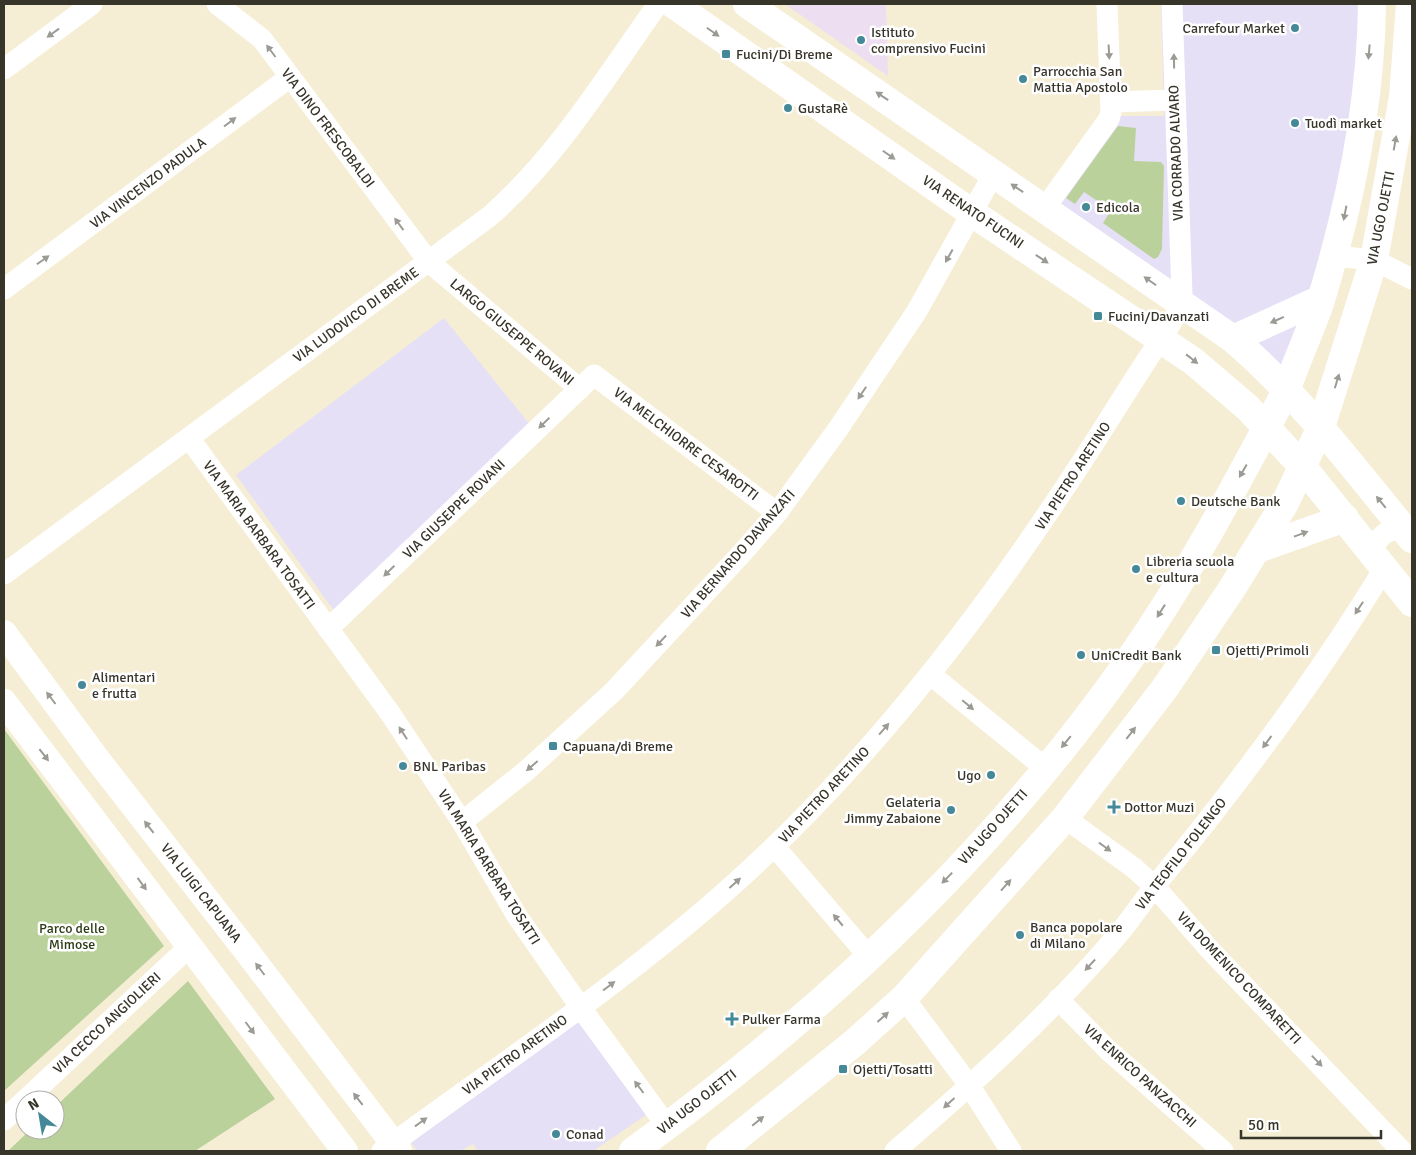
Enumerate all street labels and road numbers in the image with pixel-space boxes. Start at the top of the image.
street label: VIA DINO FRESCOBALDI [278,65,378,191]
street label: VIA CORRADO ALVARO [1165,85,1187,221]
street label: VIA VINCENZO PADULA [87,134,210,232]
street label: VIA UGO OJETTI [1364,169,1398,267]
street label: VIA RENATO FUCINI [919,172,1027,252]
street label: VIA LUDOVICO DI BREME [290,264,422,366]
street label: LARGO GIUSEPPE ROVANI [446,275,578,389]
street label: VIA MELCHIORRE CESAROTTI [610,384,762,504]
street label: VIA PIETRO ARETINO [1032,419,1114,533]
street label: VIA GIUSEPPE ROVANI [399,456,509,562]
street label: VIA MARIA BARBARA TOSATTI [199,457,319,613]
street label: VIA BERNARDO DAVANZATI [677,486,799,622]
street label: VIA PIETRO ARETINO [775,743,873,847]
street label: VIA MARIA BARBARA TOSATTI [434,786,544,948]
street label: VIA UGO OJETTI [955,786,1031,868]
street label: VIA TEOFILO FOLENGO [1132,795,1230,913]
street label: VIA LUIGI CAPUANA [157,840,245,946]
street label: VIA DOMENICO COMPARETTI [1173,908,1305,1048]
street label: VIA CECCO ANGIOLIERI [50,969,164,1077]
street label: VIA PIETRO ARETINO [459,1011,571,1099]
street label: VIA ENRICO PANZACCHI [1080,1021,1200,1131]
street label: VIA UGO OJETTI [654,1066,740,1138]

